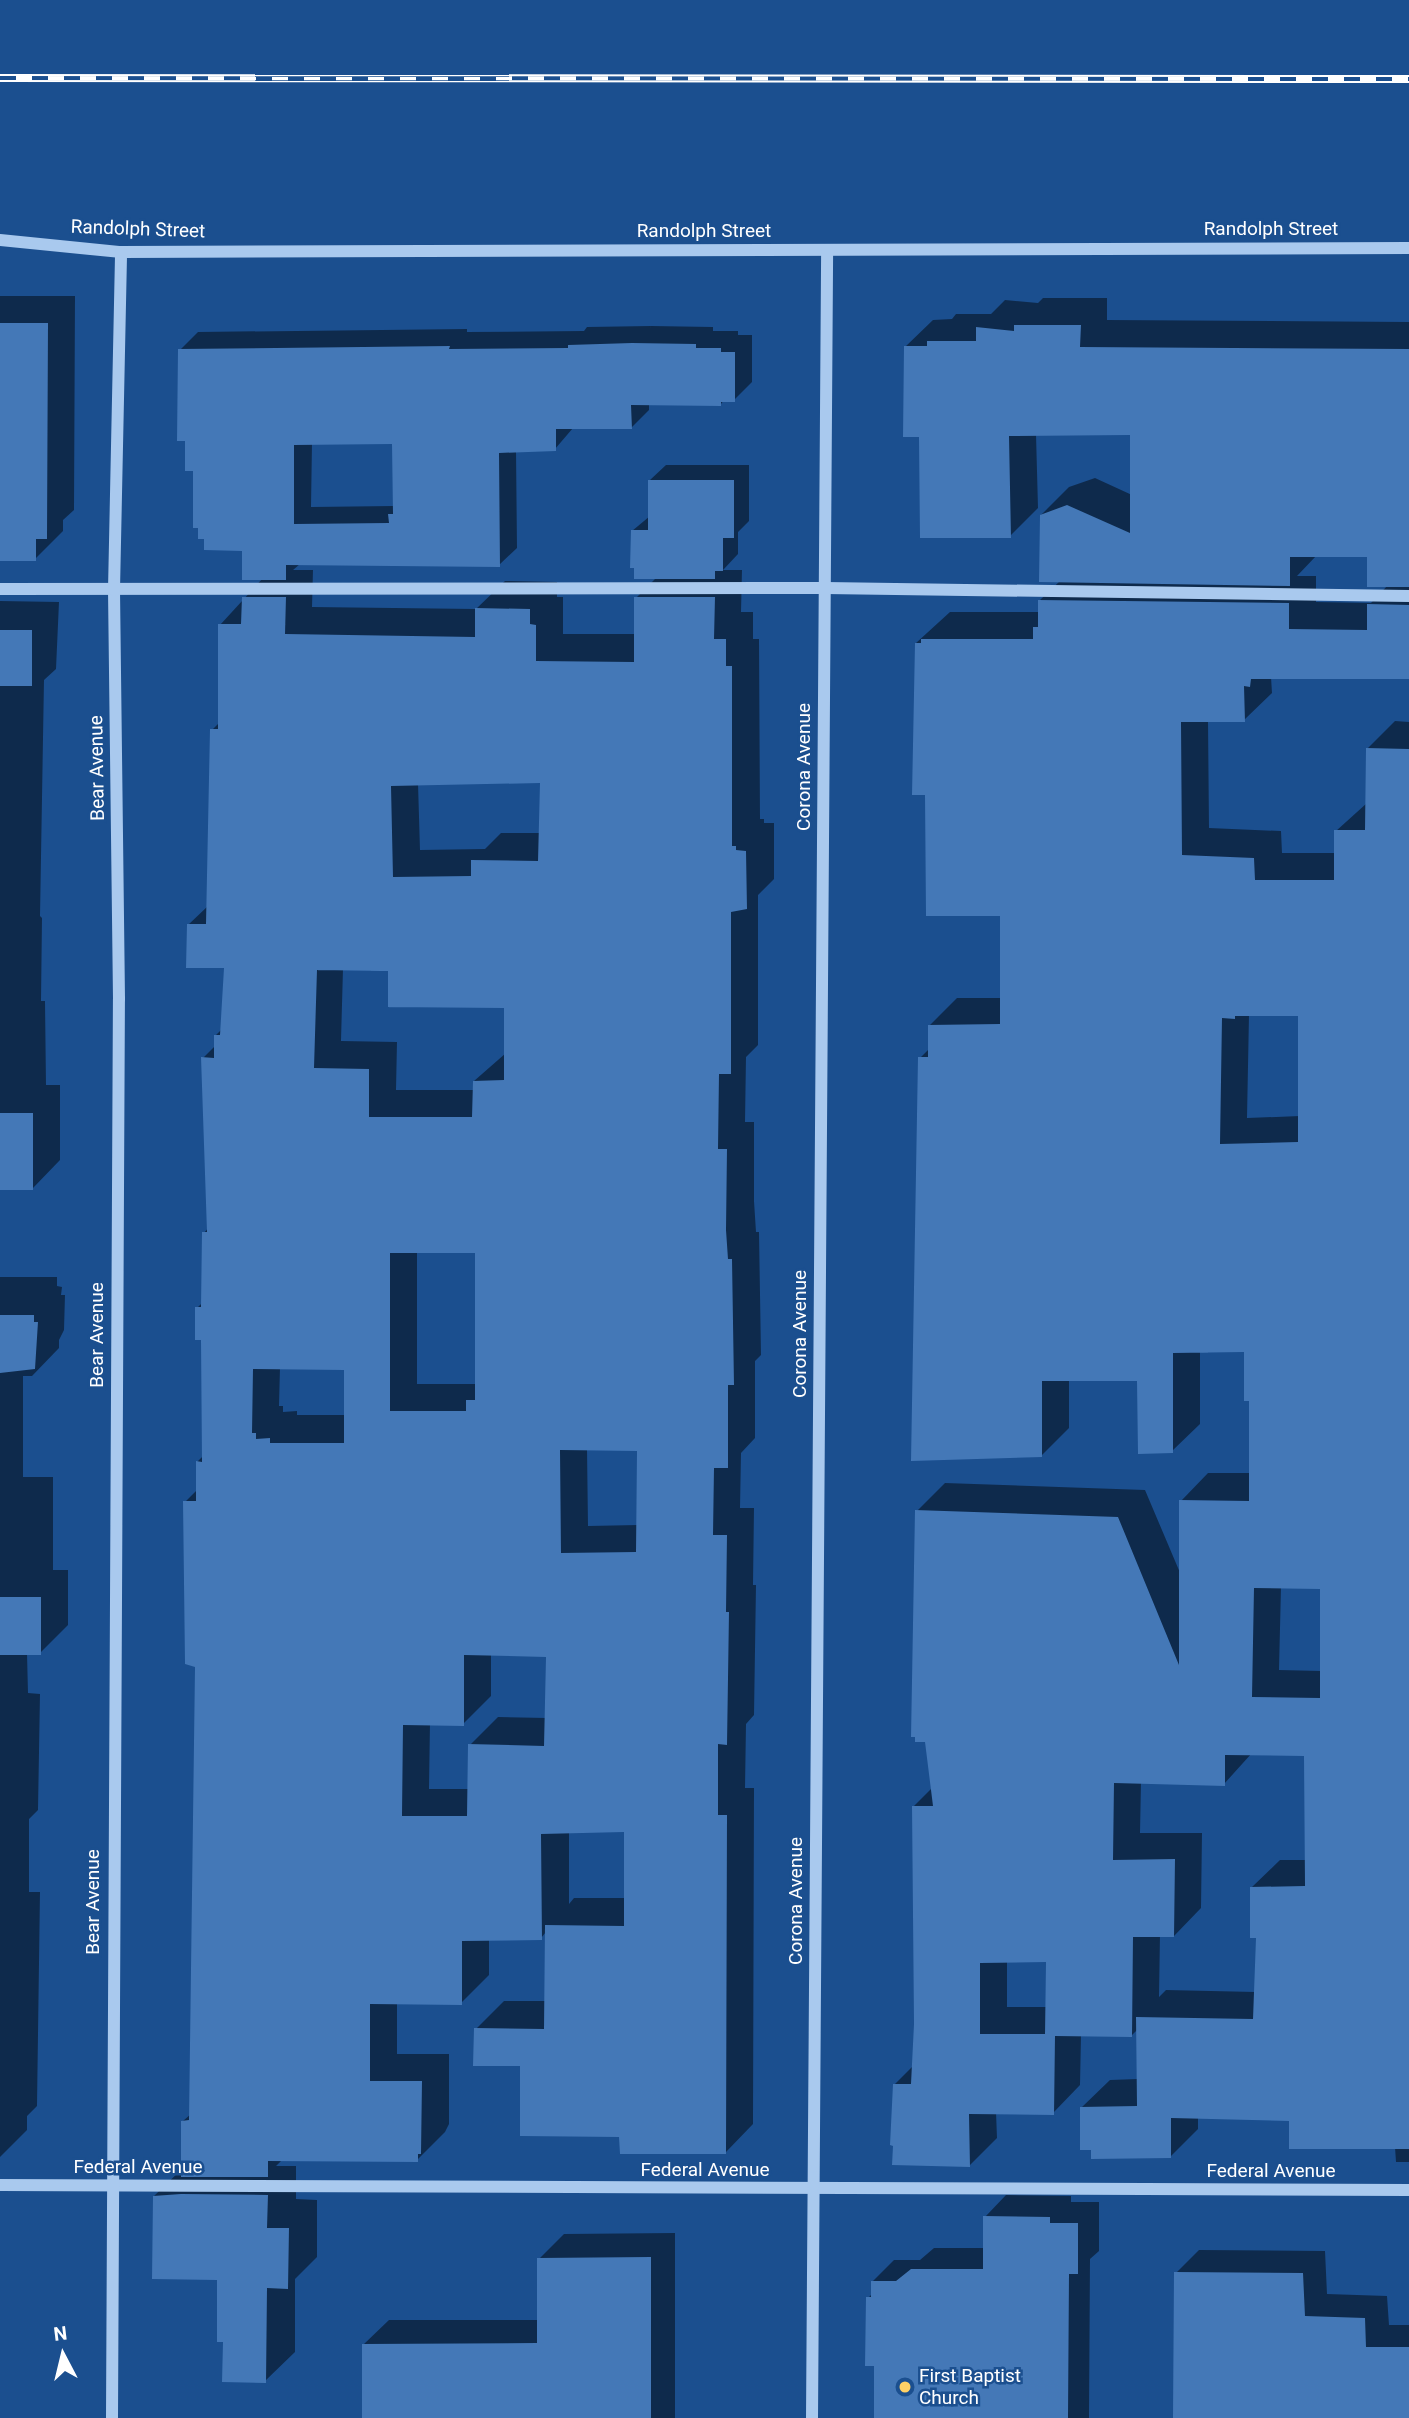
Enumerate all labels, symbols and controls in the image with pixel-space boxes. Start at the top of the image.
street label: Randolph Street [70,215,206,243]
street label: Randolph Street [1204,218,1338,240]
street label: Randolph Street [637,220,771,242]
street label: Corona Avenue [793,703,815,831]
street label: Bear Avenue [85,715,109,821]
street label: Corona Avenue [789,1270,811,1398]
street label: Bear Avenue [86,1282,108,1388]
street label: Corona Avenue [785,1837,807,1965]
street label: Bear Avenue [82,1849,104,1955]
street label: Federal Avenue [73,2156,203,2178]
street label: Federal Avenue [640,2159,770,2181]
street label: Federal Avenue [1206,2160,1336,2182]
north arrow [28,2320,98,2390]
text: N [52,2321,68,2346]
place label: First Baptist Church [919,2365,1021,2409]
marker: First Baptist Church [897,2379,913,2395]

